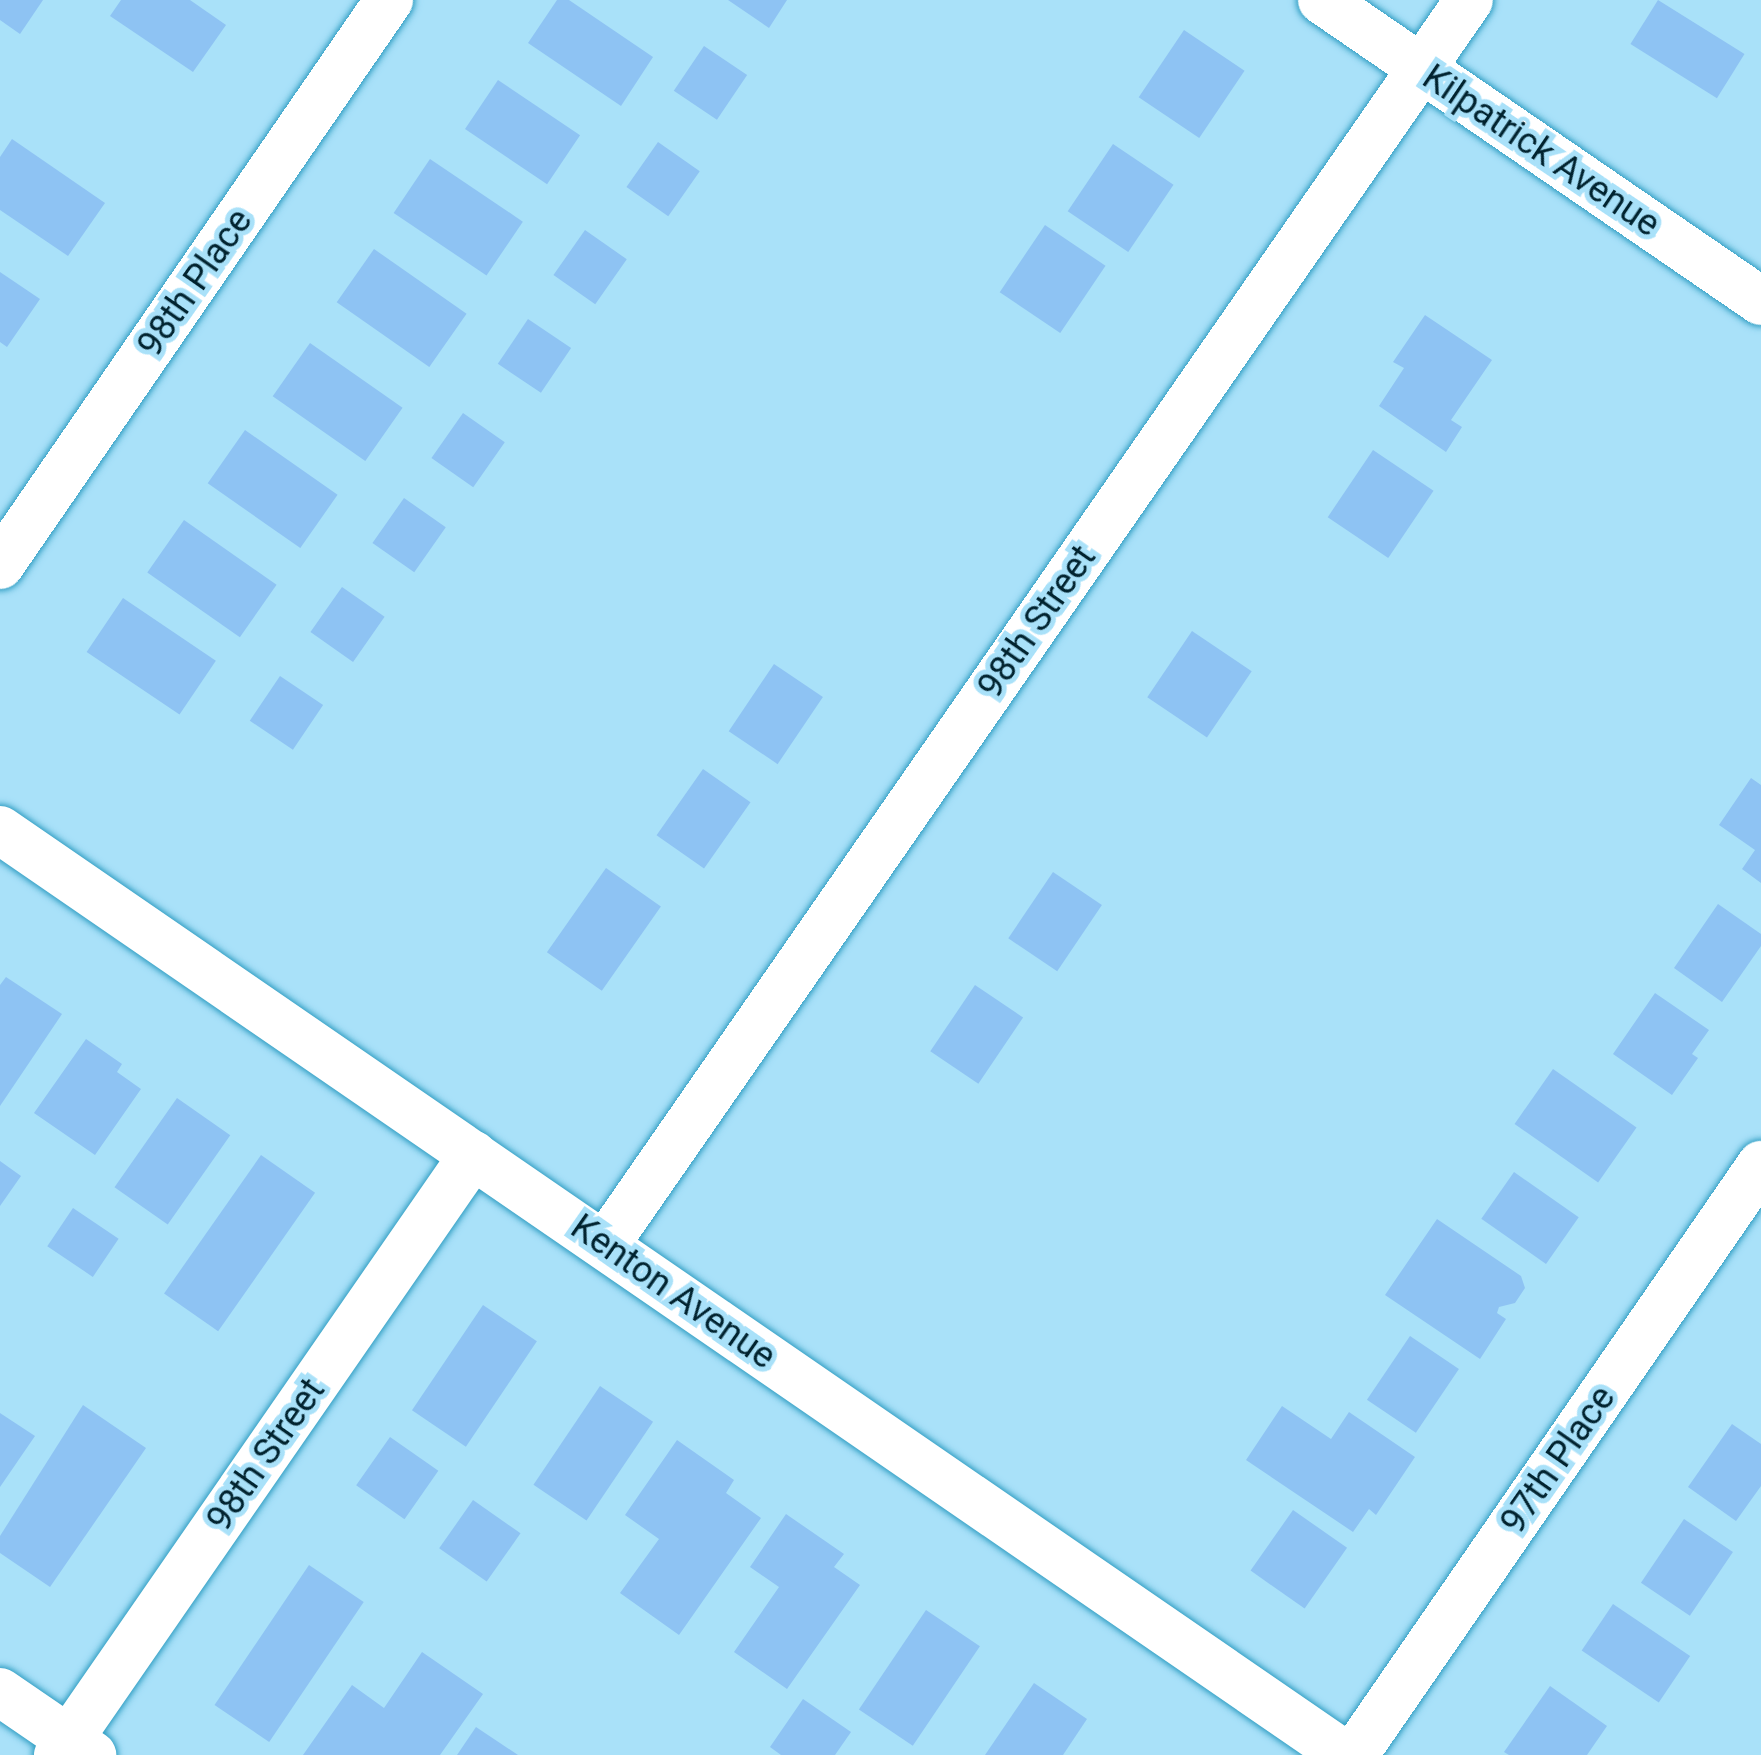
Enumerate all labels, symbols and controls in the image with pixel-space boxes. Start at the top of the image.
street label: Kilpatrick Avenue [1414,56,1668,246]
street label: 98th Place [129,201,261,365]
street label: 98th Street [969,538,1105,706]
street label: Kenton Avenue [562,1206,784,1378]
street label: 98th Street [198,1371,334,1539]
street label: 97th Place [1492,1378,1624,1542]

